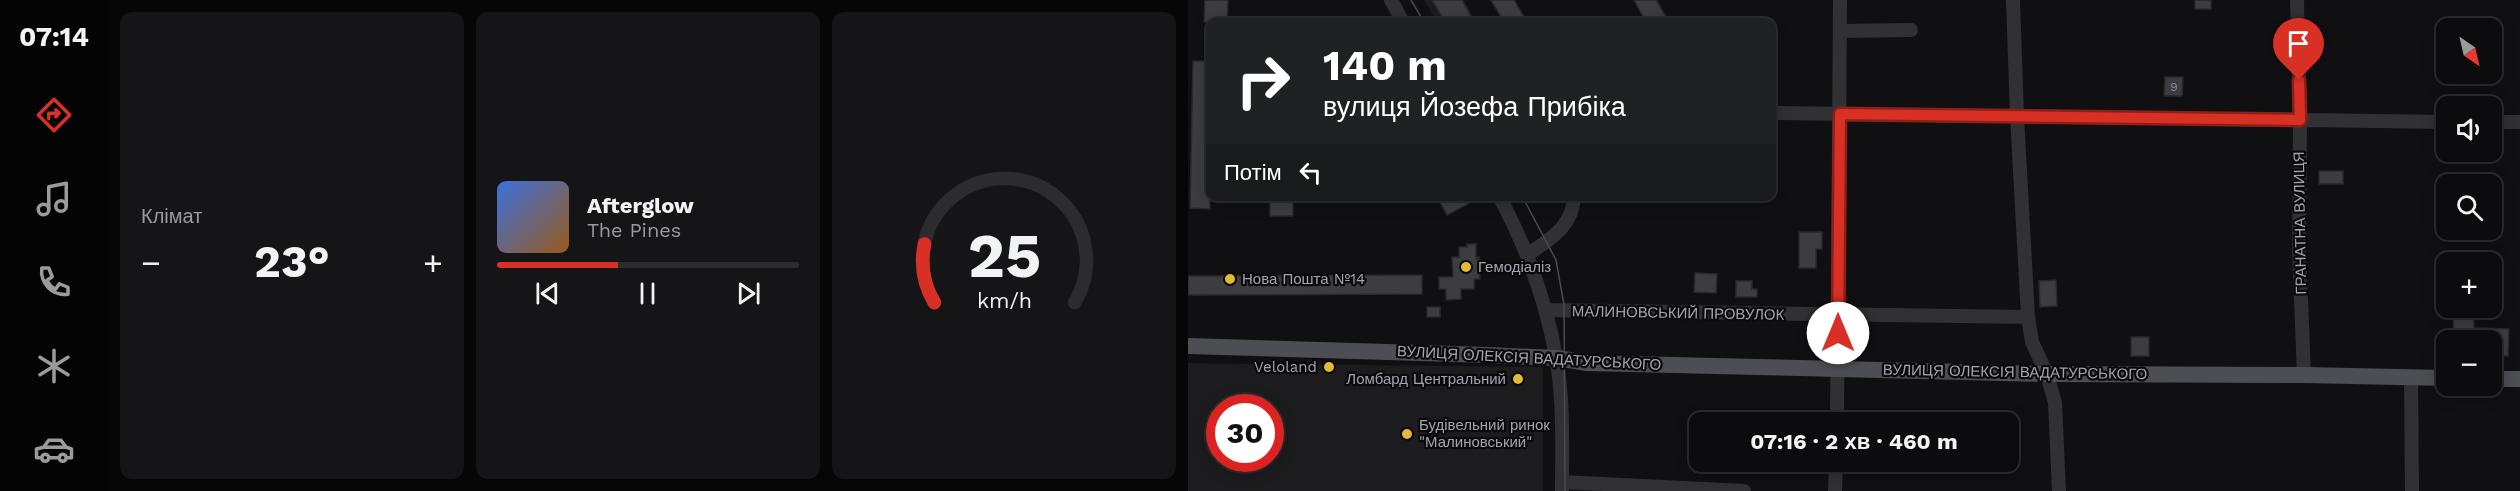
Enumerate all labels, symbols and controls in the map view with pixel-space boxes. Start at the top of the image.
pin [2273,18,2324,80]
north arrow [2436,18,2502,84]
map controls [2436,18,2502,396]
text: 07:14 [19,21,89,53]
icon: arrive [2282,27,2315,60]
text: 140 m [1323,41,1447,90]
icon: right [1224,42,1302,120]
house number: 9 [2170,80,2178,94]
text: вулиця Йозефа Прибіка [1323,91,1626,123]
icon: directions [33,94,75,136]
button: sound [2436,96,2502,162]
street label: ГРАНАТНА ВУЛИЦЯ [2290,151,2310,295]
icon: left [1294,156,1327,189]
text: Потім [1224,160,1282,185]
button: search [2436,174,2502,240]
icon: music [33,178,75,220]
text: Afterglow [587,193,694,218]
text: Клімат [141,204,202,228]
text: The Pines [587,218,681,242]
text: 25 [967,219,1041,292]
text: 23° [254,235,330,288]
text: − [141,243,161,282]
text: + [423,243,443,282]
button: + [2436,252,2502,318]
place label: Гемодіаліз [1478,258,1551,276]
marker: Гемодіаліз [1459,260,1473,274]
icon: phone [33,261,75,303]
place label: Нова Пошта №14 [1242,270,1365,288]
marker: Нова Пошта №14 [1223,272,1237,286]
icon: previous [531,277,564,310]
icon: pause [631,277,664,310]
icon: next [732,277,765,310]
text: km/h [976,288,1032,313]
position arrow [1806,301,1870,365]
street label: МАЛИНОВСЬКИЙ ПРОВУЛОК [1572,302,1785,324]
button: − [2436,330,2502,396]
street label: ВУЛИЦЯ ОЛЕКСІЯ ВАДАТУРСЬКОГО [1396,342,1662,374]
icon: climate [33,345,75,387]
place label: Veloland [1254,358,1317,376]
marker: Veloland [1322,360,1336,374]
street label: ВУЛИЦЯ ОЛЕКСІЯ ВАДАТУРСЬКОГО [1883,361,2147,383]
place label: Ломбард Центральний [1346,370,1506,388]
marker: Ломбард Центральний [1511,372,1525,386]
speed limit sign: 30 [1206,394,1284,472]
place label: Будівельний ринок "Малиновський" [1419,416,1550,451]
marker: Будівельний ринок "Малиновський" [1400,427,1414,441]
icon: car [33,428,75,470]
text: 07:16 · 2 хв · 460 m [1750,429,1958,454]

